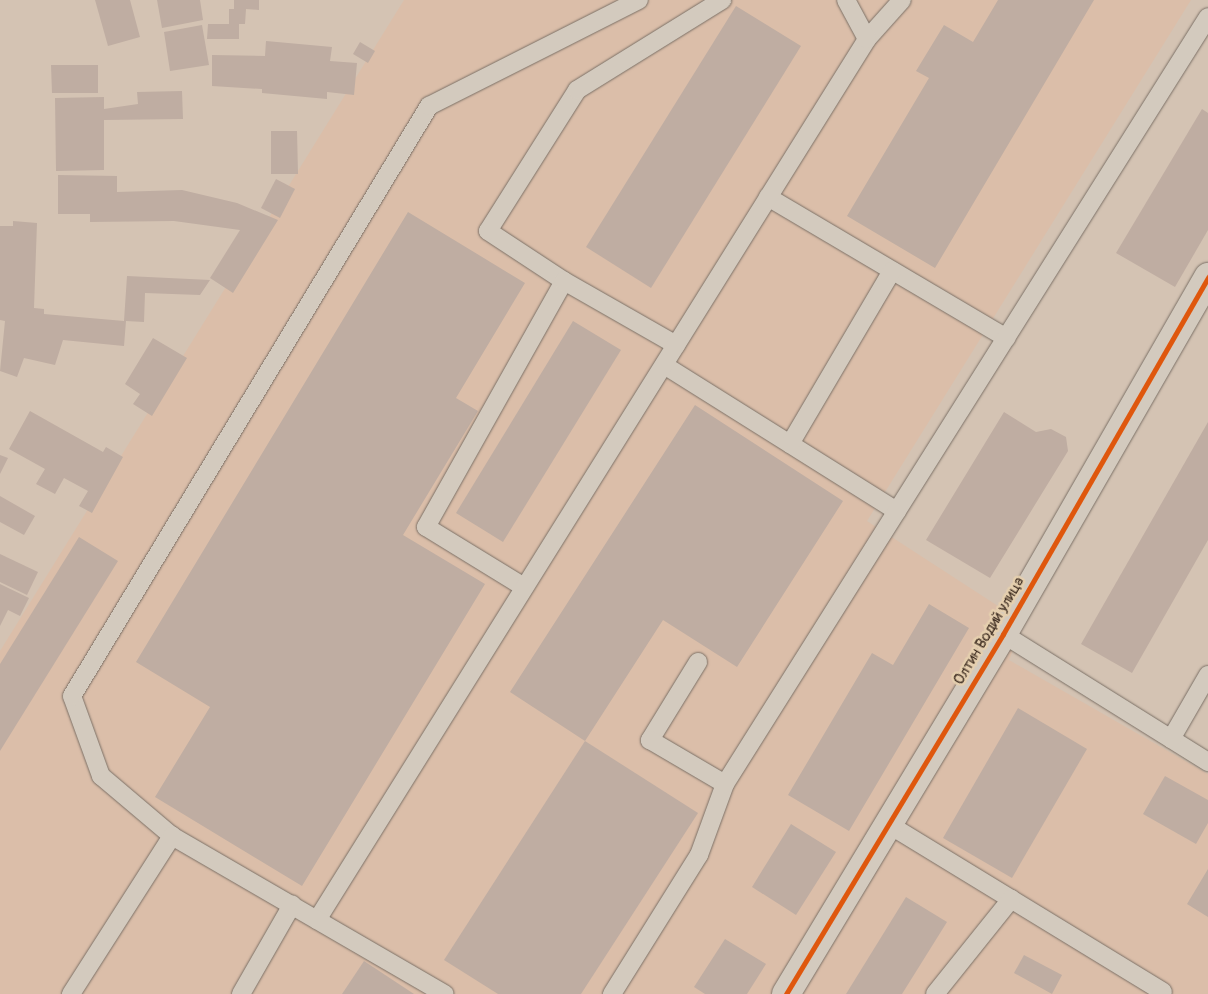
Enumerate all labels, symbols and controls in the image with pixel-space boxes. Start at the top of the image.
street label: Олтин Водий улица [950,574,1028,688]

